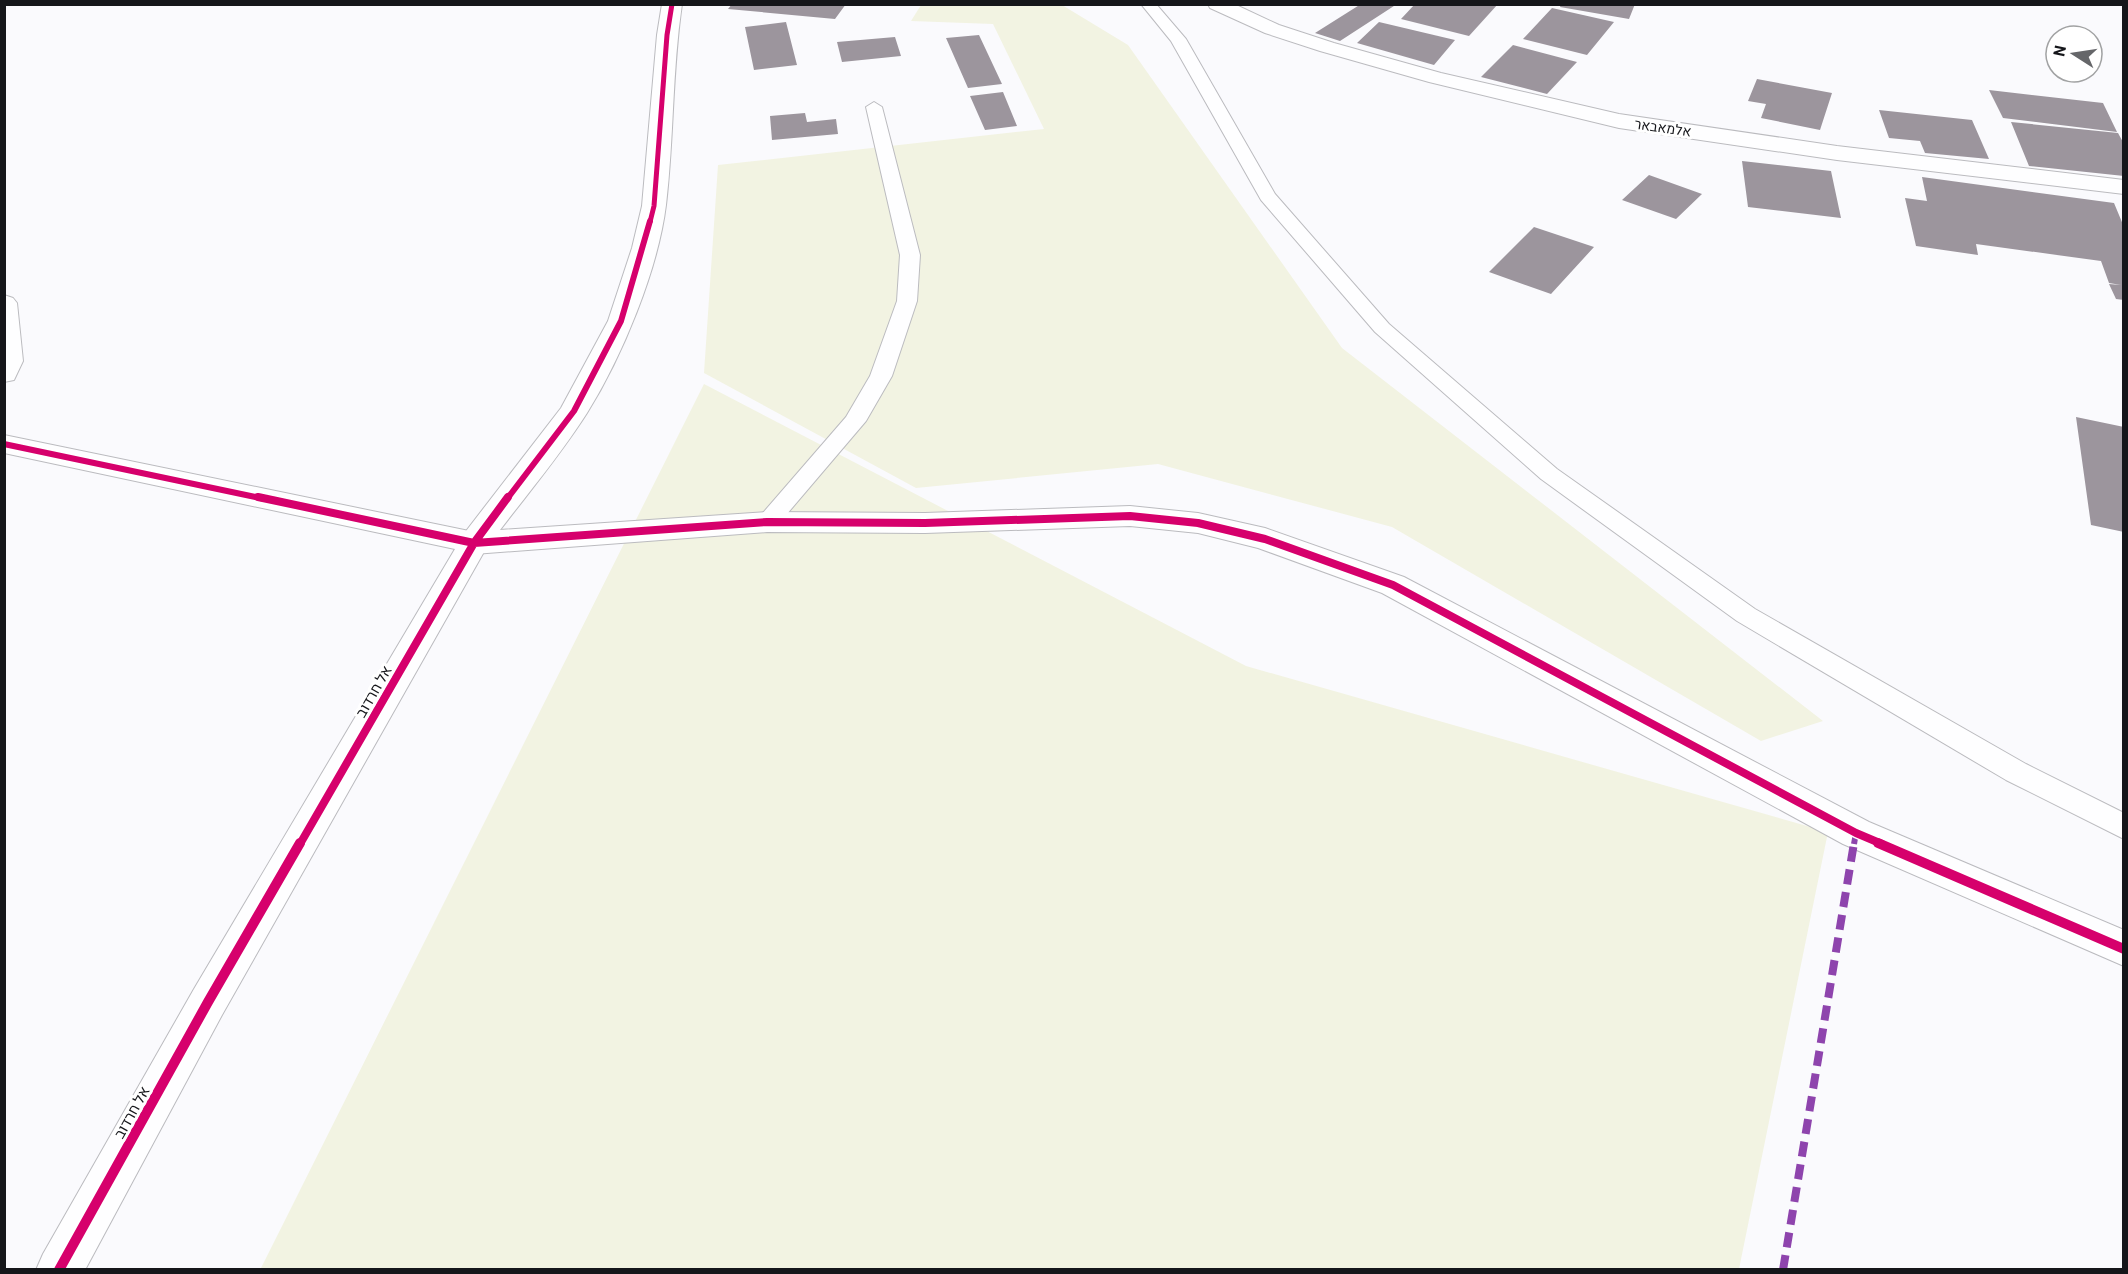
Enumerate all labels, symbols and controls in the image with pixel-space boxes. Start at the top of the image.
north arrow [2044,24,2104,84]
text: N [2048,44,2069,58]
street label: אלמאבאר [1633,115,1693,139]
street label: אל חרדוב [351,662,395,720]
street label: אל חרדוב [109,1083,153,1141]

